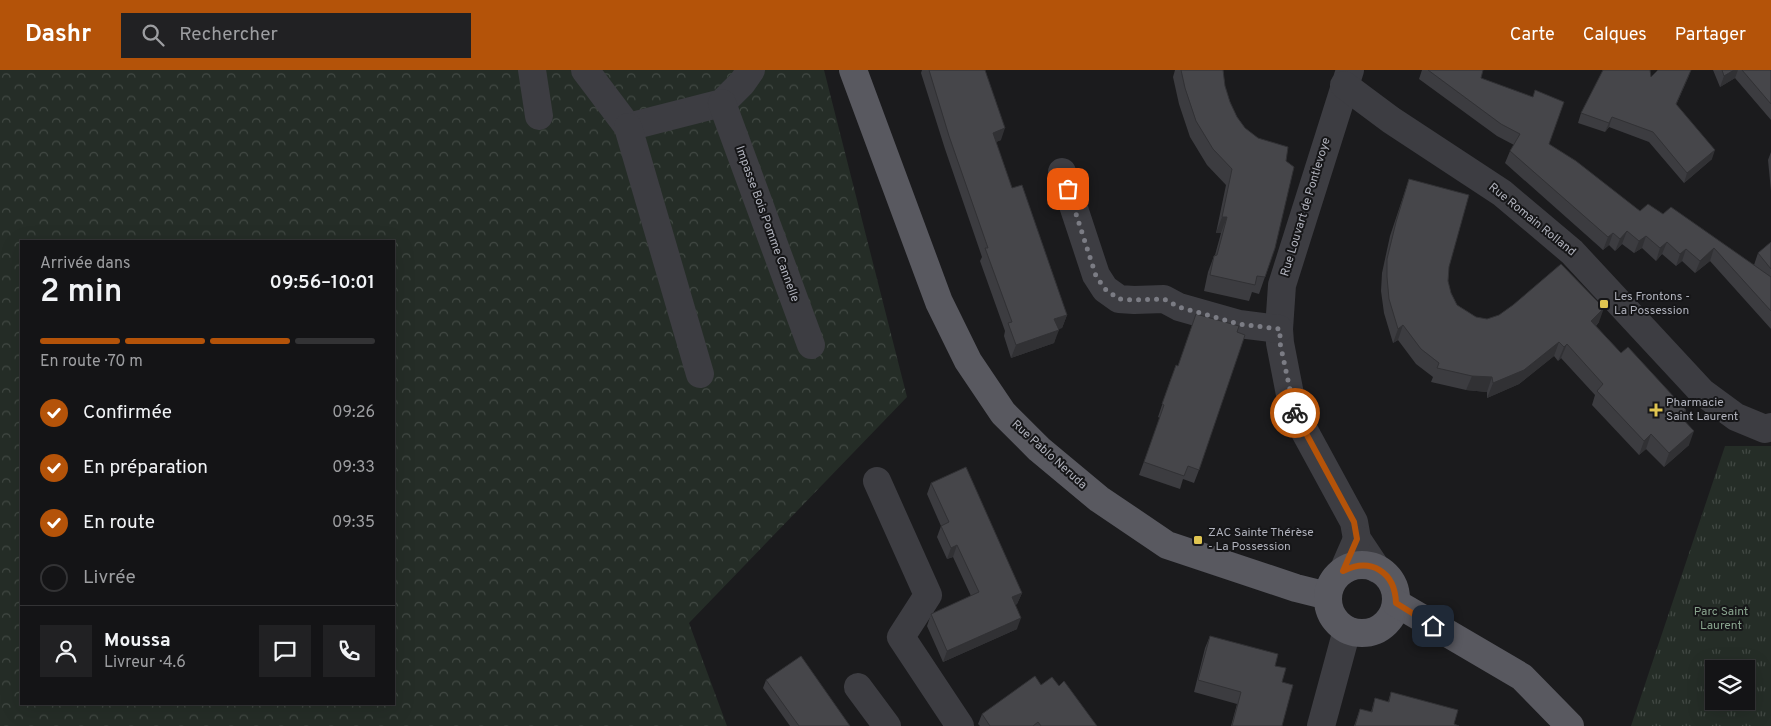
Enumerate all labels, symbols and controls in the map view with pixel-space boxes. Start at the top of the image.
search box [121,13,471,58]
text: Dashr [25,20,91,50]
icon: search [139,21,167,49]
text: Rechercher [179,23,278,47]
text: Carte [1510,24,1555,47]
text: Calques [1583,24,1647,47]
text: Partager [1675,24,1746,47]
street label: Rue Louvart de Pontlevoye [1277,136,1335,278]
street label: Impasse Bois Pomme Cannelle [731,144,803,304]
pin [1047,168,1089,210]
icon: bag [1054,175,1082,203]
street label: Rue Romain Rolland [1485,180,1579,260]
text: Arrivée dans [40,254,130,274]
text: 09:56–10:01 [270,271,375,295]
text: 2 min [40,273,122,313]
place label: Les Frontons - La Possession [1614,289,1690,319]
marker: Les Frontons - La Possession [1598,298,1610,310]
text: En route · 70 m [40,352,143,372]
courier [1270,388,1320,438]
place label: Pharmacie Saint Laurent [1666,395,1738,425]
icon: check [40,399,68,427]
icon: bike [1281,399,1309,427]
text: Confirmée [83,401,172,425]
text: 09:26 [332,403,375,423]
marker: Pharmacie Saint Laurent [1650,404,1662,416]
street label: Rue Pablo Neruda [1008,417,1090,493]
icon: check [40,454,68,482]
text: En préparation [83,456,208,480]
text: 09:33 [332,458,375,478]
icon: check [40,509,68,537]
text: En route [83,511,155,535]
text: 09:35 [332,513,375,533]
place label: ZAC Sainte Thérèse - La Possession [1208,525,1314,555]
marker: ZAC Sainte Thérèse - La Possession [1192,534,1204,546]
text: Livrée [83,566,136,590]
park label: Parc Saint Laurent [1694,604,1748,634]
pin [1412,605,1454,647]
icon: home [1419,612,1447,640]
button: person [40,625,92,677]
button: chat [259,625,311,677]
button: phone [323,625,375,677]
text: Moussa [104,629,171,653]
text: Livreur · 4.6 [104,653,186,673]
map controls [1705,660,1755,710]
button: layers [1705,660,1755,710]

